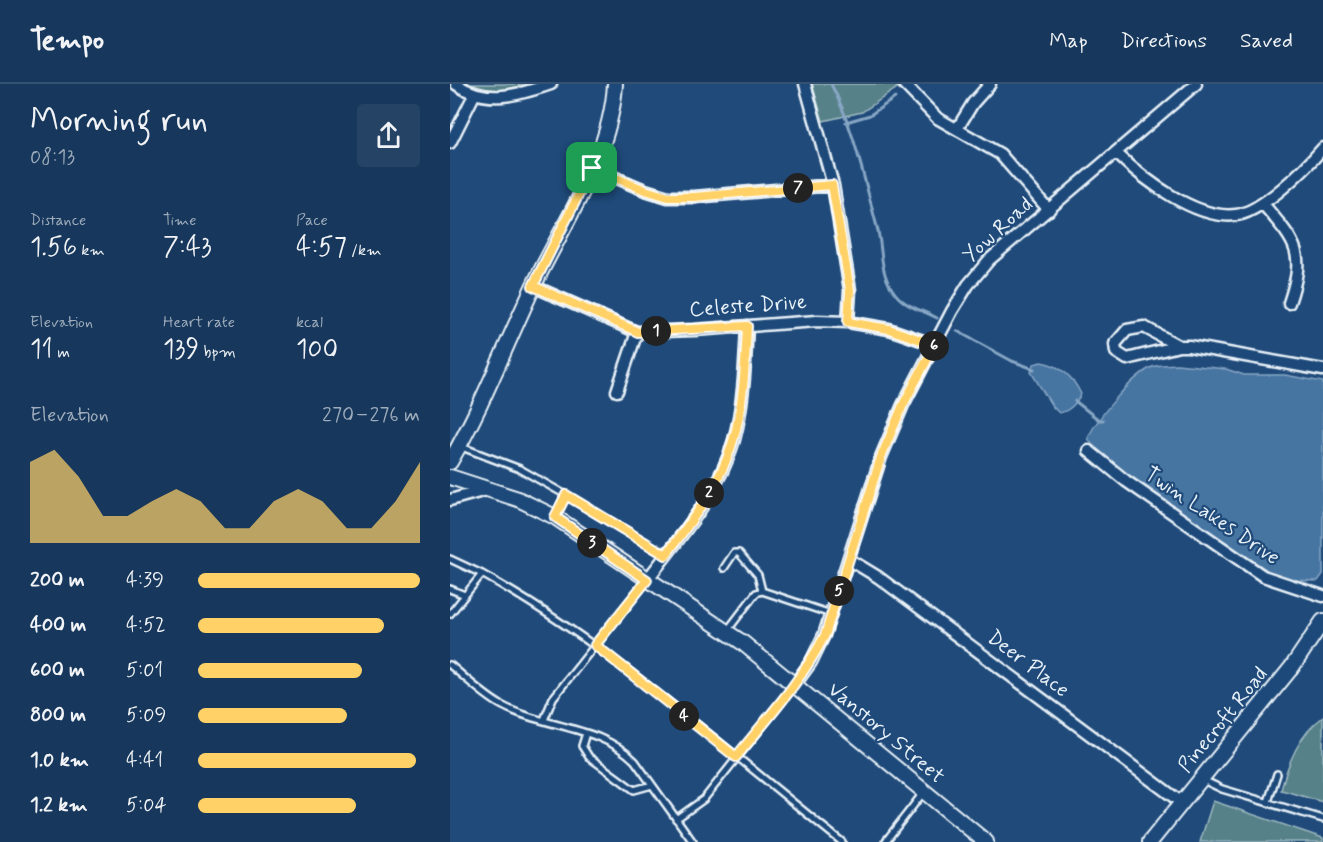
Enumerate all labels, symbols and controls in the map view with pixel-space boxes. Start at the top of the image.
text: Tempo [30,23,104,60]
text: Map [1049,27,1088,55]
text: Directions [1121,27,1207,55]
text: Saved [1240,27,1293,55]
text: Morning run [30,99,208,143]
button: share [357,104,420,167]
pin [566,142,617,193]
text: 08:13 [30,144,75,171]
icon: arrive [575,151,608,184]
pin: 7 [783,173,813,203]
text: 7 [793,177,803,198]
street label: Yow Road [957,191,1039,269]
text: Distance [30,210,86,231]
text: Time [163,210,197,231]
text: Pace [296,210,328,231]
text: 1.56 [30,231,77,265]
text: 7:43 [163,231,212,265]
text: 4:57 [296,231,347,265]
text: km [77,240,105,261]
text: /km [347,240,381,261]
street label: Celeste Drive [688,288,808,324]
text: Elevation [30,312,93,333]
text: Heart rate [163,312,235,333]
text: kcal [296,312,323,333]
pin: 1 [641,316,671,346]
text: 1 [652,320,660,341]
pin: 6 [919,331,949,361]
text: 11 [30,333,53,367]
text: 139 [163,333,199,367]
text: 100 [296,333,338,367]
text: 6 [930,335,938,356]
text: m [53,342,70,363]
text: bpm [199,342,236,363]
text: Elevation [30,402,109,429]
text: 270–276 m [322,402,420,429]
street label: Twin Lakes Drive [1139,460,1285,572]
pin: 2 [694,478,724,508]
text: 2 [705,482,713,503]
pin: 3 [577,528,607,558]
text: 3 [588,532,596,553]
text: 200 m [30,567,85,594]
text: 4:39 [126,567,164,594]
pin: 5 [824,576,854,606]
text: 5 [834,580,844,601]
text: 400 m [30,612,86,639]
text: 4:52 [126,612,166,639]
street label: Deer Place [981,624,1075,704]
text: 600 m [30,657,85,684]
text: 5:01 [126,657,163,684]
street label: Pinecroft Road [1172,661,1274,779]
street label: Vanstory Street [822,676,950,790]
pin: 4 [669,701,699,731]
text: 800 m [30,702,86,729]
text: 5:09 [126,702,166,729]
text: 4 [679,705,689,726]
text: 1.0 km [30,747,89,774]
text: 4:41 [126,747,163,774]
text: 1.2 km [30,792,87,819]
text: 5:04 [126,792,167,819]

